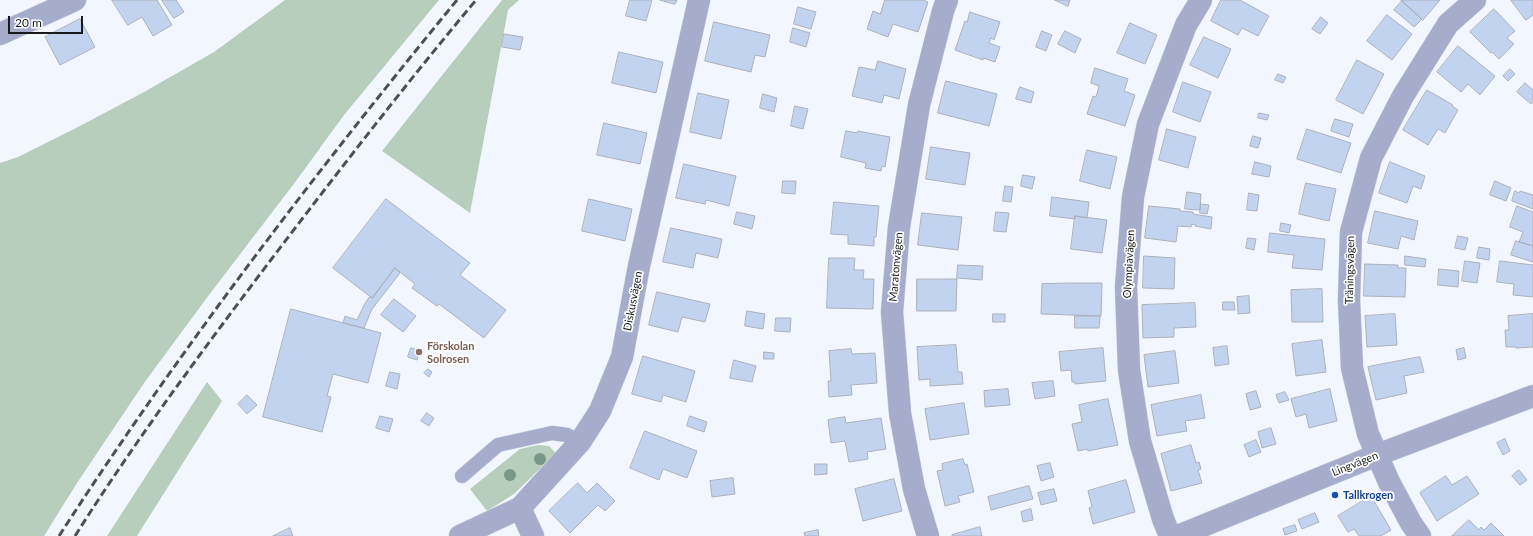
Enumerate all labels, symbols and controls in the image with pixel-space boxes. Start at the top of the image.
scale bar [10,8,85,34]
text: 20 m [15,15,42,30]
street label: Olympiavägen [1121,229,1137,299]
street label: Maratonvägen [886,232,906,302]
street label: Träningsvägen [1343,236,1357,304]
street label: Diskusvägen [621,270,645,332]
place label: Förskolan Solrosen [427,339,474,365]
marker: Förskolan Solrosen [414,347,424,357]
street label: Lingvägen [1330,449,1380,479]
place label: Tallkrogen [1343,488,1393,502]
marker: Tallkrogen [1330,490,1340,500]

